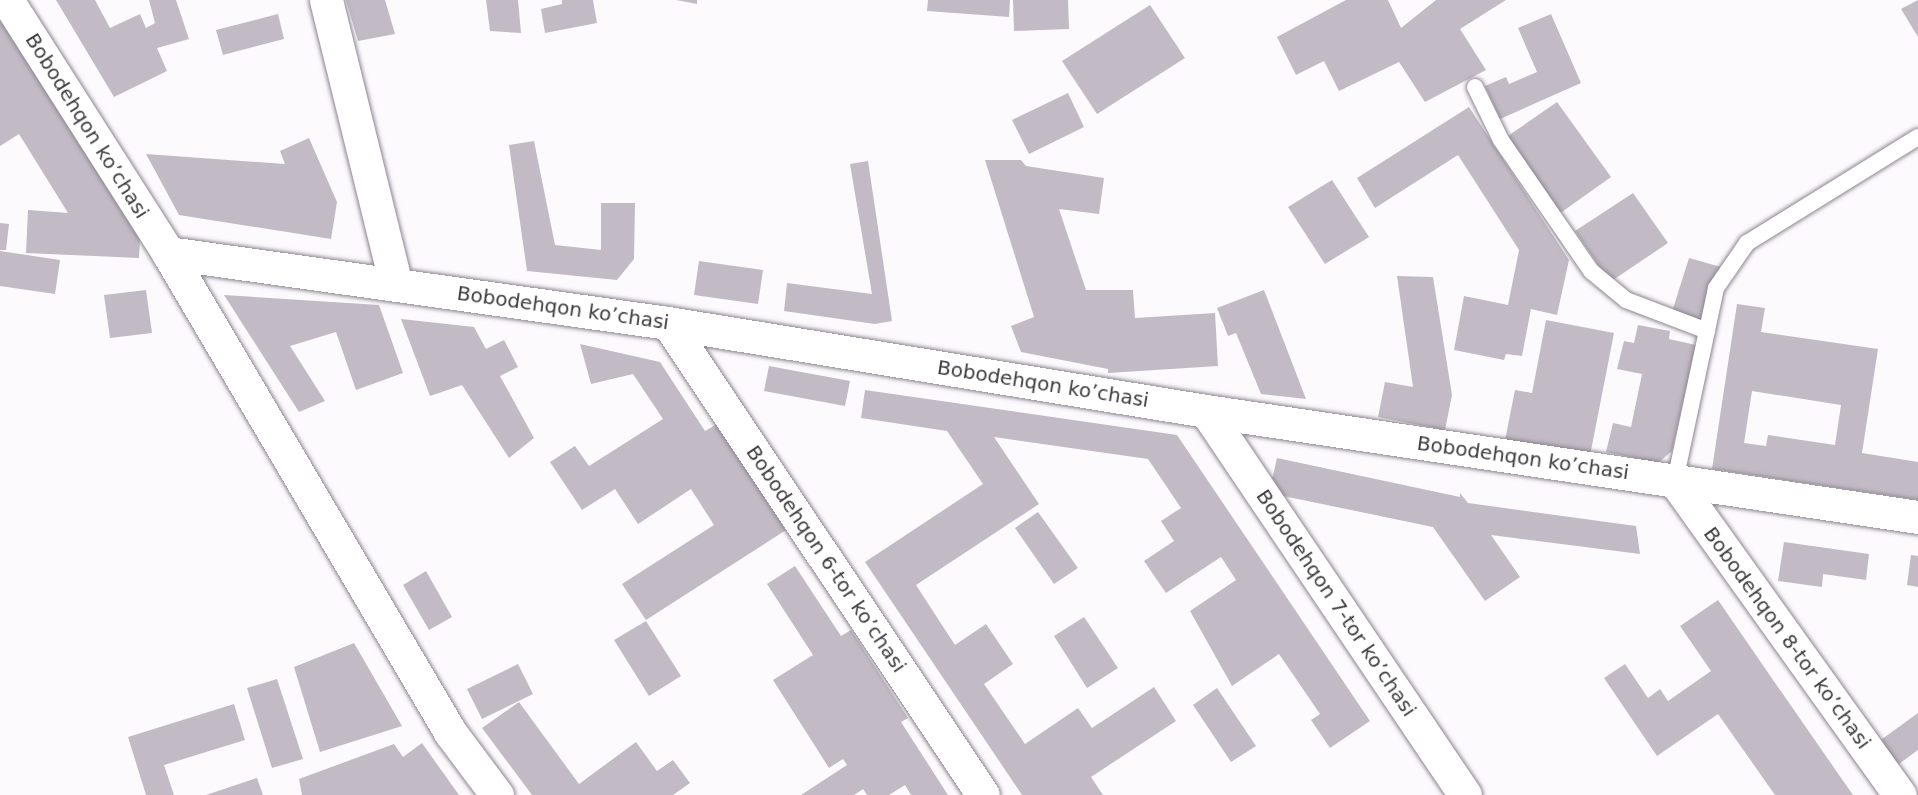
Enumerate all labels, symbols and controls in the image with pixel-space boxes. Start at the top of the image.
street label: Bobodehqon koʼchasi [20,29,154,223]
street label: Bobodehqon koʼchasi [455,281,671,335]
street label: Bobodehqon koʼchasi [935,355,1151,413]
street label: Bobodehqon koʼchasi [1415,431,1631,485]
street label: Bobodehqon 6-tor koʼchasi [741,441,911,677]
street label: Bobodehqon 7-tor koʼchasi [1251,485,1421,721]
street label: Bobodehqon 8-tor koʼchasi [1698,522,1876,754]

